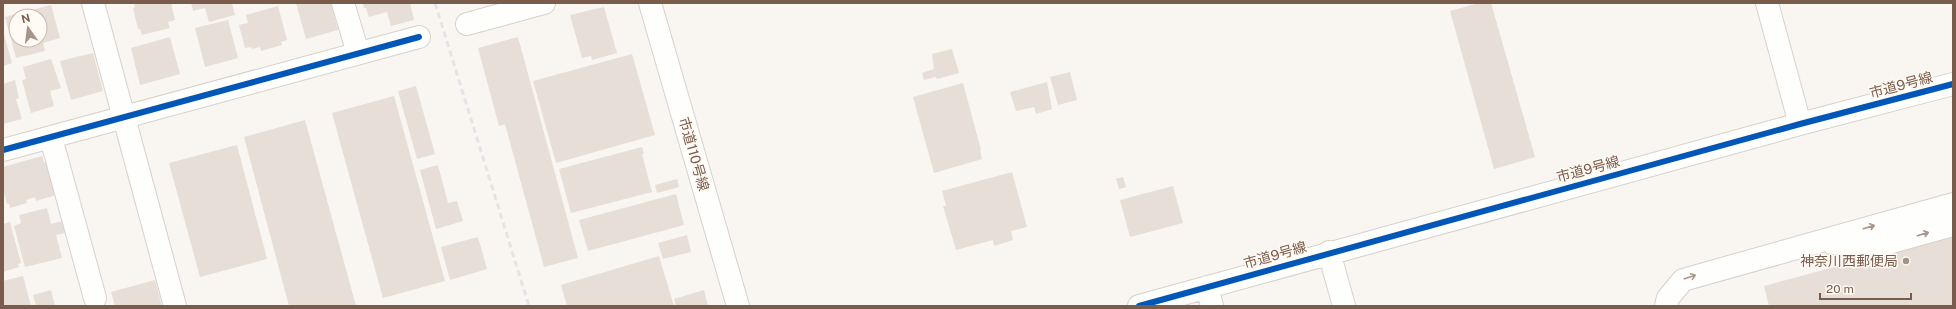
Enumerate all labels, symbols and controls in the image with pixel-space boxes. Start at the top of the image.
north arrow [8,8,48,48]
text: N [20,11,31,25]
street label: 市道9号線 [1868,69,1934,101]
street label: 市道110号線 [676,115,712,193]
street label: 市道9号線 [1555,153,1621,185]
one-way arrow [1862,223,1875,230]
one-way arrow [1916,230,1929,237]
street label: 市道9号線 [1242,238,1308,272]
place label: 神奈川西郵便局 [1800,253,1898,269]
marker: 神奈川西郵便局 [1901,256,1911,266]
one-way arrow [1683,273,1695,281]
scale bar [1820,275,1911,301]
text: 20 m [1826,282,1854,296]

